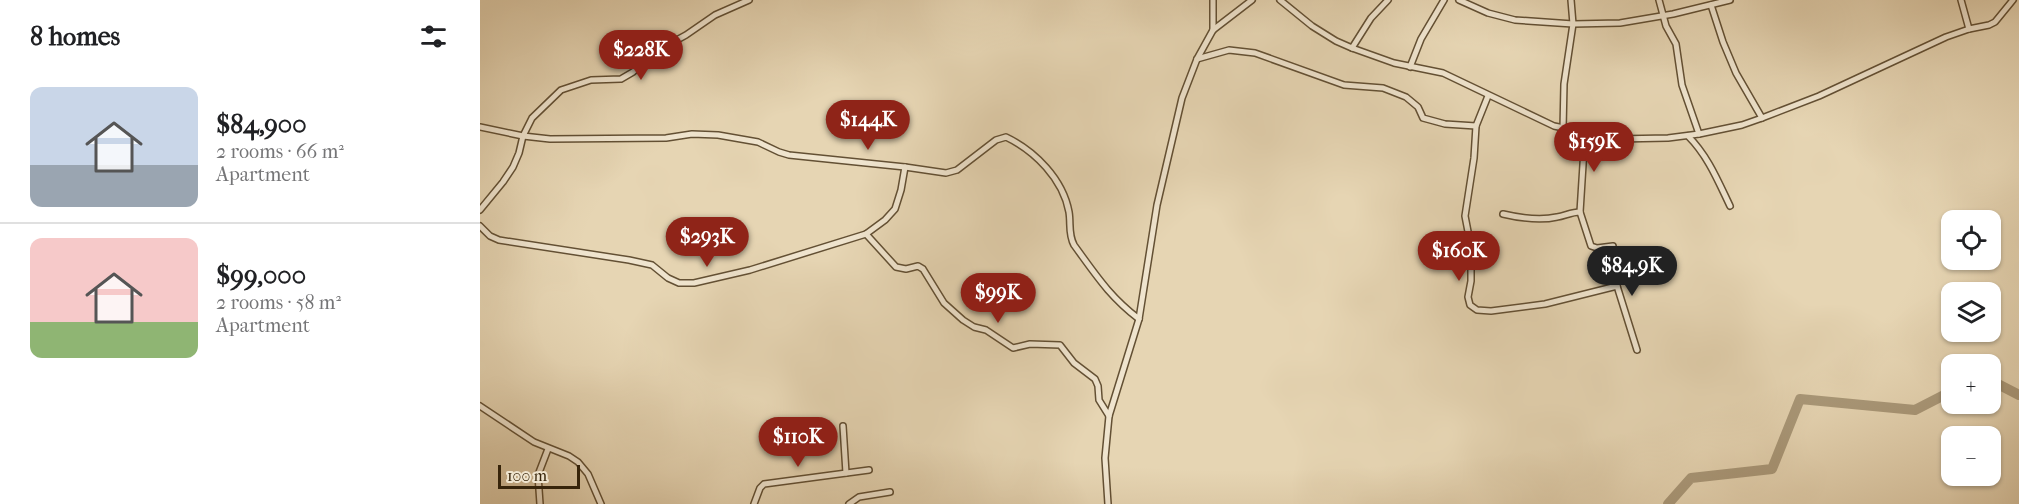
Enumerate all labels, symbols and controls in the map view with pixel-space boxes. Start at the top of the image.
icon: filters [417,20,450,53]
text: 8 homes [30,21,120,52]
pin: $228K [599,30,683,81]
text: $228K [613,38,669,61]
pin: $144K [826,100,910,151]
text: $144K [840,108,896,131]
text: $84,900 [216,109,307,140]
icon: home [78,111,150,183]
pin: $159K [1552,122,1636,173]
text: $159K [1568,130,1620,153]
text: 2 rooms · 66 m² [216,140,344,163]
text: Apartment [216,163,310,186]
map controls [1941,210,2001,486]
button: locate [1941,210,2001,270]
pin: $293K [665,217,749,268]
text: $293K [680,225,734,248]
pin: $160K [1417,231,1501,282]
text: $160K [1432,239,1486,262]
pin: $84.9K [1583,246,1681,297]
text: $84.9K [1601,254,1663,277]
text: $99,000 [216,260,306,291]
icon: home [78,262,150,334]
pin: $99K [962,273,1034,324]
text: $99K [975,281,1021,304]
button: layers [1941,282,2001,342]
text: 2 rooms · 58 m² [216,291,341,314]
text: Apartment [216,314,310,337]
button: + [1941,354,2001,414]
pin: $110K [756,417,840,468]
text: $110K [773,425,823,448]
button: − [1941,426,2001,486]
scale bar [498,462,580,490]
text: 100 m [507,466,547,485]

